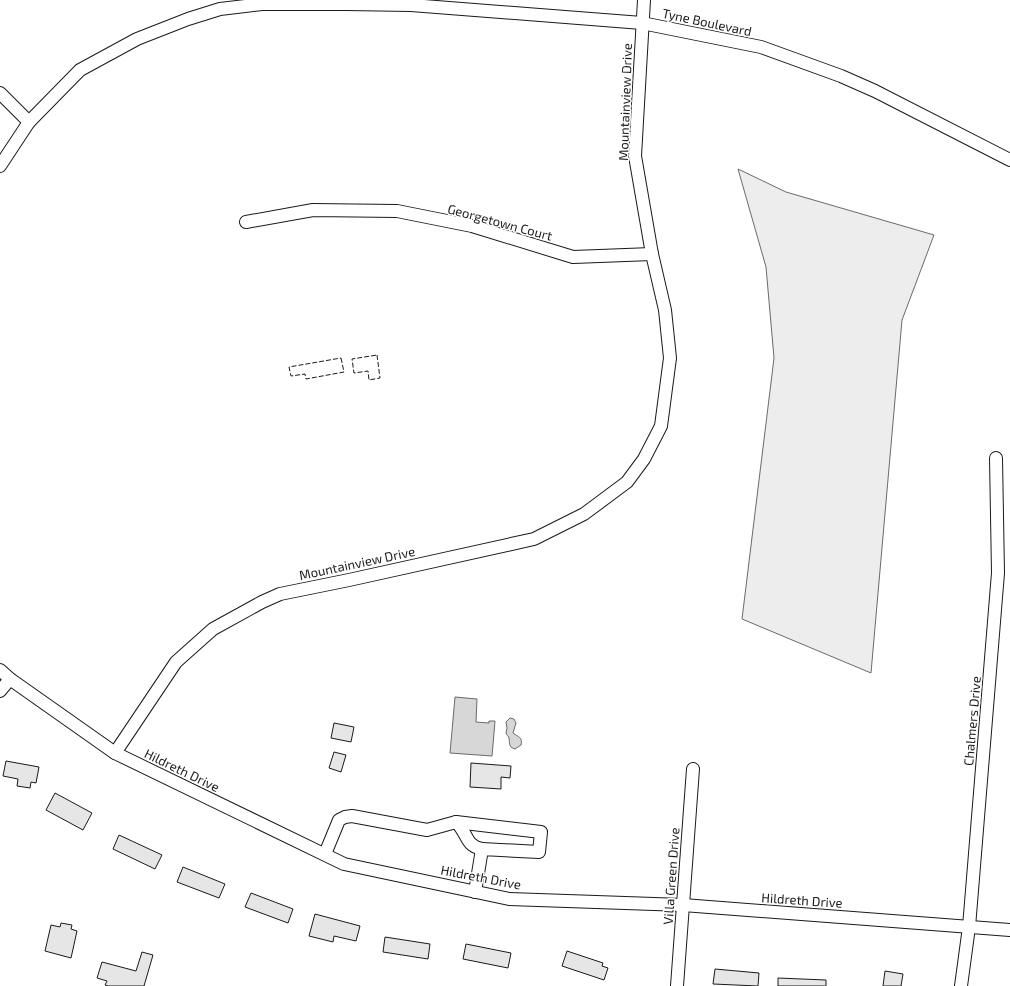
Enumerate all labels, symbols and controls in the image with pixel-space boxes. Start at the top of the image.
street label: Tyne Boulevard [661,5,753,39]
street label: Mountainview Drive [615,43,635,161]
street label: Georgetown Court [446,200,554,244]
street label: Mountainview Drive [298,543,416,583]
street label: Chalmers Drive [960,676,984,766]
street label: Hildreth Drive [142,745,222,795]
street label: Villa Green Drive [660,827,682,925]
street label: Hildreth Drive [439,861,523,893]
street label: Hildreth Drive [761,889,843,911]

